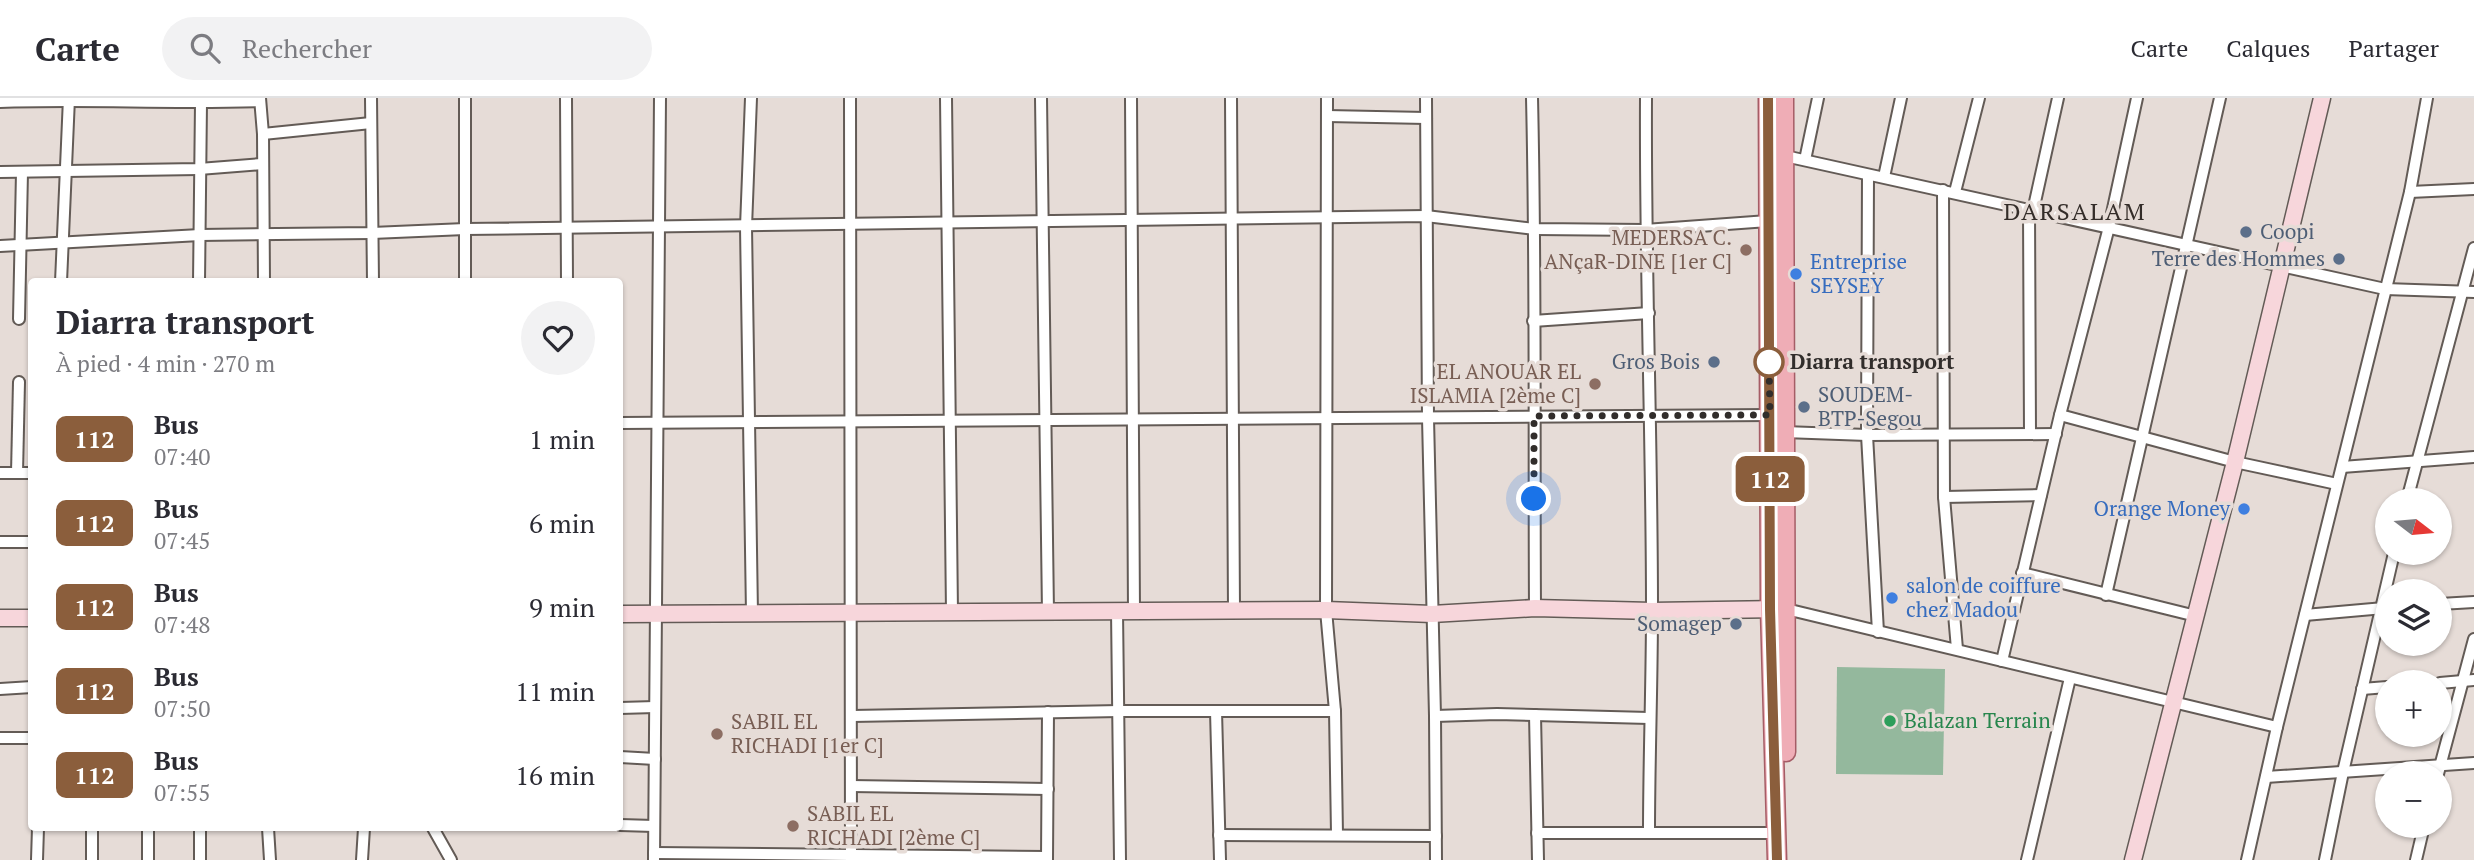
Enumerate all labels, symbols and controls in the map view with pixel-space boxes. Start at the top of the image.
search box [162,17,652,80]
text: Carte [35,27,120,70]
icon: search [186,29,224,67]
text: Rechercher [242,31,372,65]
text: Carte [2130,32,2188,64]
text: Calques [2226,32,2310,64]
text: Partager [2348,32,2439,64]
district label: DARSALAM [2003,195,2147,227]
place label: Coopi [2260,217,2314,245]
place label: MEDERSA C. ANçaR-DINE [1er C] [1544,223,1732,275]
marker: Coopi [2238,224,2254,240]
marker: MEDERSA C. ANçaR-DINE [1er C] [1738,242,1754,258]
place label: Terre des Hommes [2152,244,2325,272]
place label: Entreprise SEYSEY [1810,247,1907,299]
marker: Terre des Hommes [2331,251,2347,267]
marker: Entreprise SEYSEY [1788,266,1804,282]
text: Diarra transport [56,300,314,343]
button: heart [521,301,595,375]
place label: Gros Bois [1612,347,1700,375]
marker: Diarra transport [1754,347,1784,377]
place label: Diarra transport [1790,347,1955,375]
text: À pied · 4 min · 270 m [56,348,275,379]
marker: Gros Bois [1706,354,1722,370]
place label: EL ANOUAR EL ISLAMIA [2ème C] [1410,357,1581,409]
marker: EL ANOUAR EL ISLAMIA [2ème C] [1587,376,1603,392]
place label: SOUDEM- BTP-Segou [1818,380,1922,432]
marker: SOUDEM- BTP-Segou [1796,399,1812,415]
text: Bus [154,407,199,441]
text: 1 min [529,422,595,456]
text: 112 [74,423,115,455]
text: 07:40 [154,441,211,472]
line badge: 112 [1730,456,1810,502]
text: 112 [1750,463,1790,495]
your location [1516,481,1551,516]
north arrow [2375,488,2452,565]
map controls [2375,488,2452,838]
text: Bus [154,491,199,525]
place label: Orange Money [2094,494,2230,522]
marker: Orange Money [2236,501,2252,517]
text: 6 min [529,506,595,540]
text: 112 [74,507,115,539]
text: 07:45 [154,525,211,556]
place label: salon de coiffure chez Madou [1906,571,2061,623]
text: Bus [154,575,199,609]
button: layers [2375,579,2452,656]
text: 9 min [529,590,595,624]
marker: salon de coiffure chez Madou [1884,590,1900,606]
text: 112 [74,591,115,623]
text: 07:48 [154,609,211,640]
place label: Somagep [1637,609,1722,637]
marker: Somagep [1728,616,1744,632]
text: Bus [154,659,199,693]
button: + [2375,670,2452,747]
text: 11 min [515,674,595,708]
text: 112 [74,675,115,707]
text: 07:50 [154,693,211,724]
place label: Balazan Terrain [1904,706,2051,734]
place label: SABIL EL RICHADI [1er C] [731,707,884,759]
marker: Balazan Terrain [1882,713,1898,729]
marker: SABIL EL RICHADI [1er C] [709,726,725,742]
text: Bus [154,743,199,777]
text: 16 min [515,758,595,792]
text: 112 [74,759,115,791]
button: − [2375,761,2452,838]
text: 07:55 [154,777,211,808]
place label: SABIL EL RICHADI [2ème C] [807,799,980,851]
marker: SABIL EL RICHADI [2ème C] [785,818,801,834]

